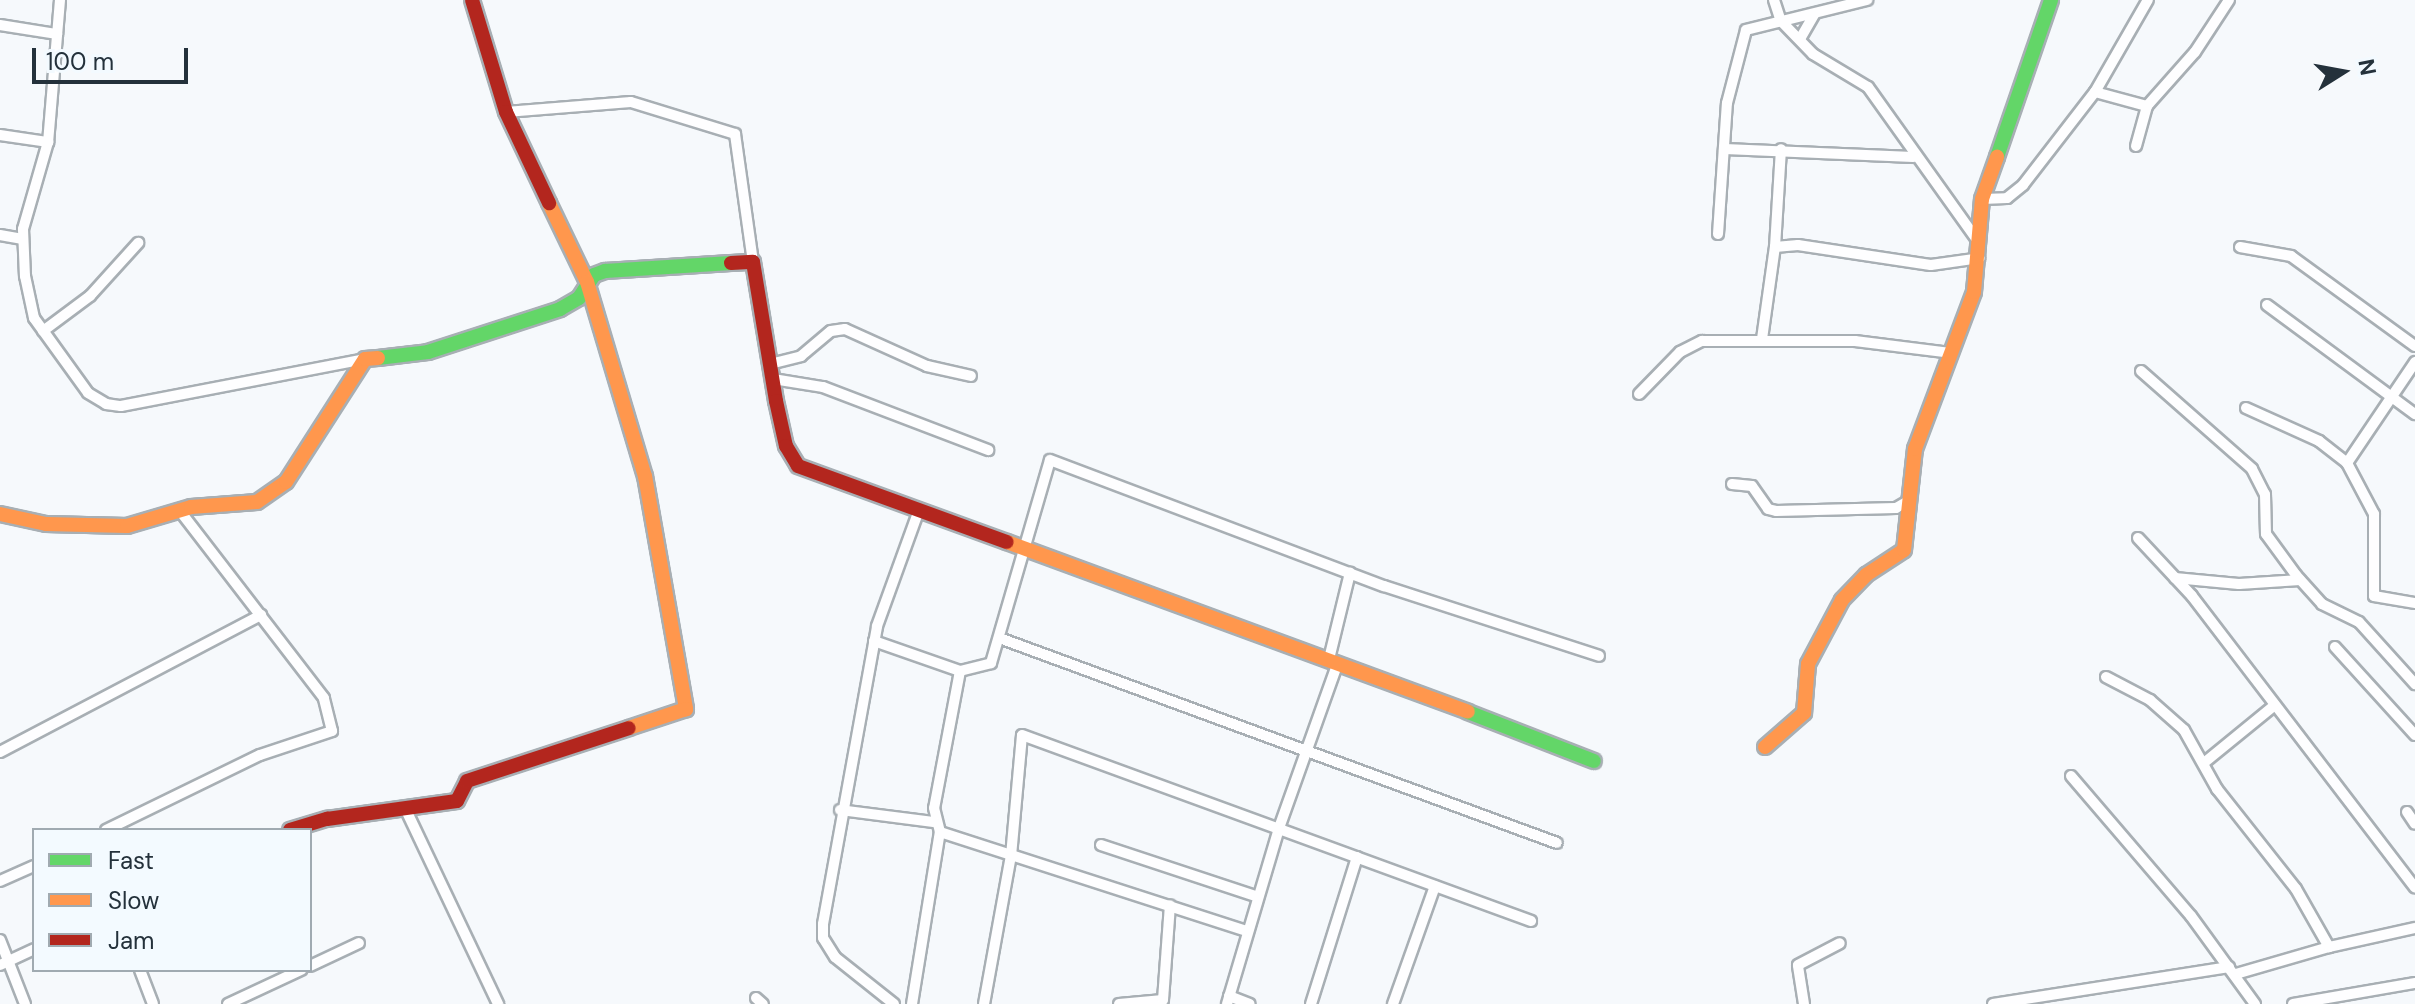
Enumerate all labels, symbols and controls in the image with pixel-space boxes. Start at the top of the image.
scale bar [36,32,192,82]
north arrow [2303,32,2383,112]
text: 100 m [46,46,114,77]
text: N [2351,57,2383,78]
legend [32,828,312,972]
text: Fast [108,845,154,876]
text: Slow [108,885,159,916]
text: Jam [108,925,154,956]

